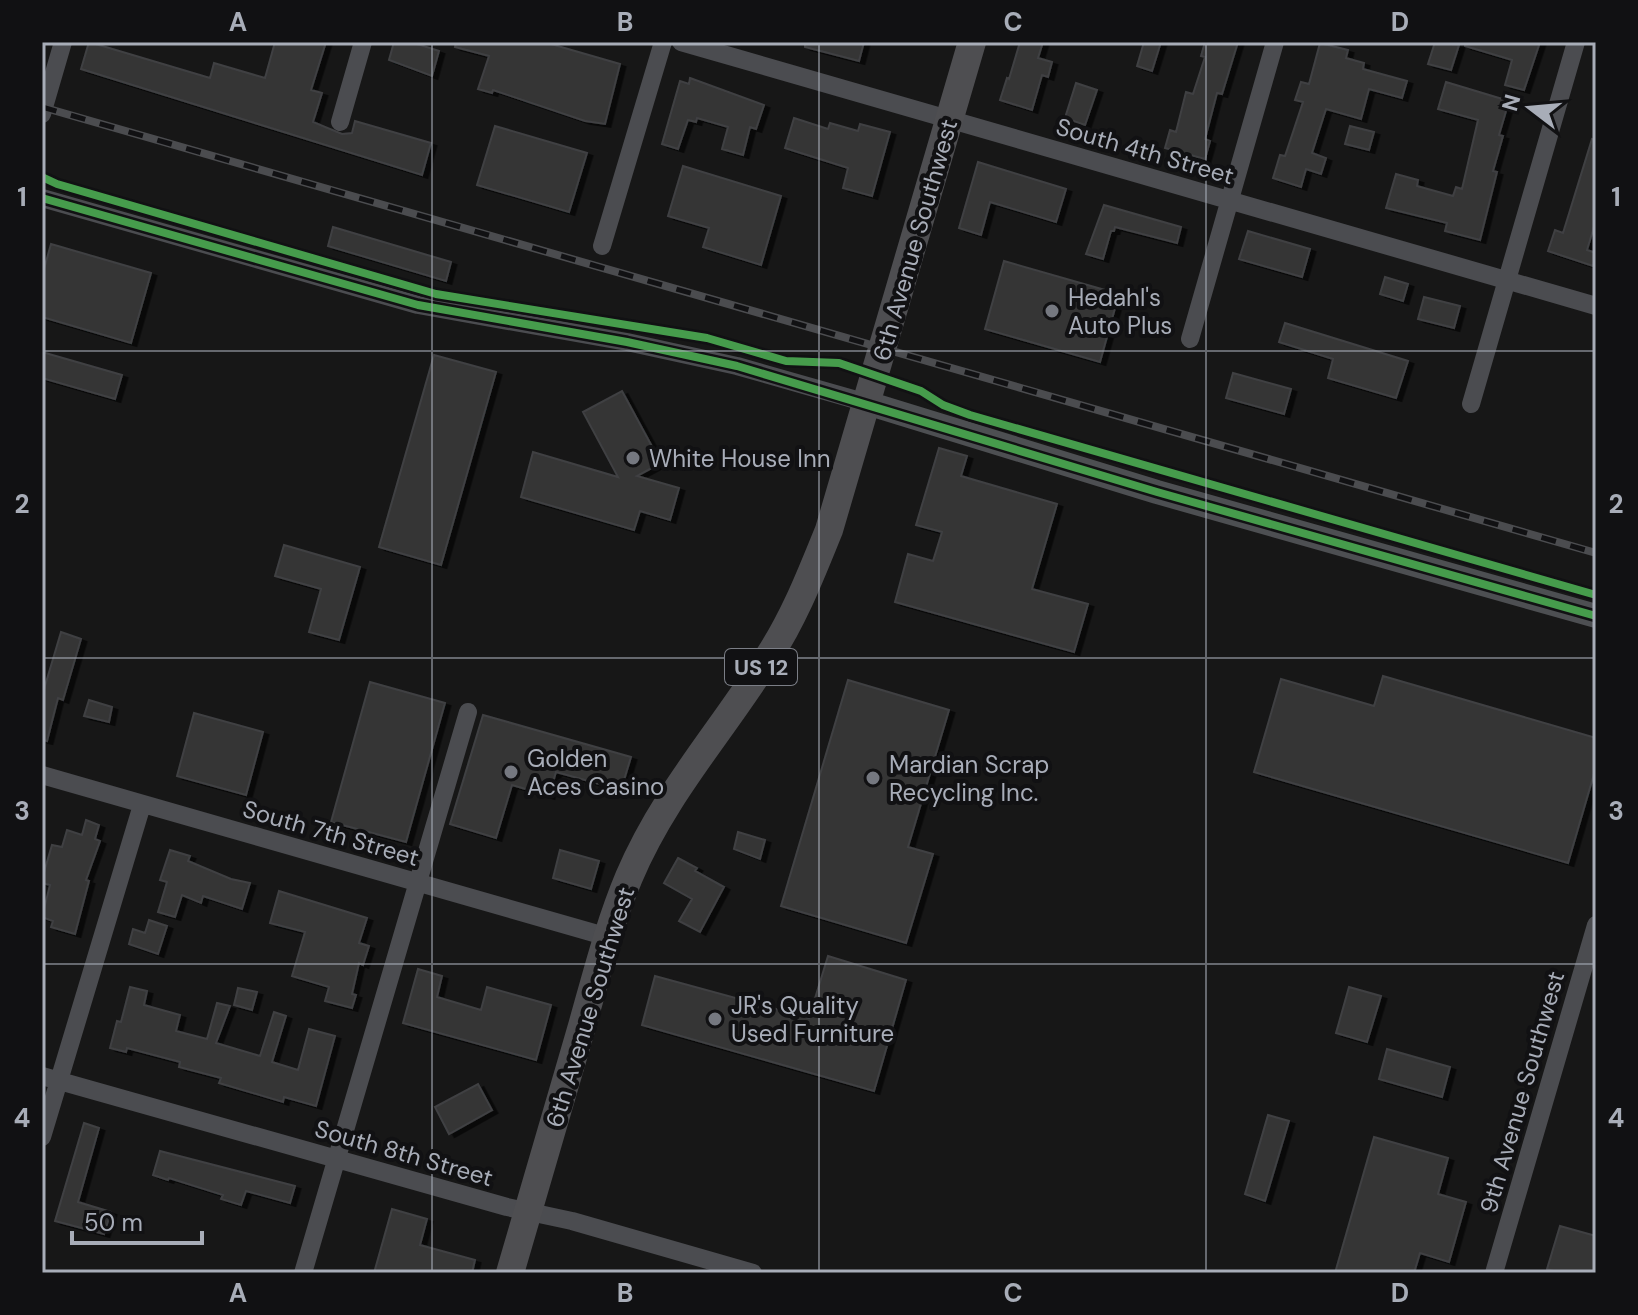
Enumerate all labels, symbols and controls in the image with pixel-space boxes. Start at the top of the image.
text: A [229,5,247,39]
text: B [617,5,633,39]
text: C [1003,5,1023,39]
text: D [1391,5,1409,39]
north arrow [1490,68,1570,148]
text: N [1495,91,1527,114]
street label: South 4th Street [1052,111,1238,191]
street label: 6th Avenue Southwest [866,116,964,364]
text: 1 [17,180,27,214]
text: 1 [1611,180,1621,214]
place label: Hedahl's Auto Plus [1068,282,1172,341]
marker: Hedahl's Auto Plus [1043,302,1061,320]
place label: White House Inn [649,443,830,474]
marker: White House Inn [624,449,642,467]
text: 2 [14,487,30,521]
text: 2 [1608,487,1624,521]
road number: US 12 [725,649,797,685]
place label: Golden Aces Casino [527,743,664,802]
place label: Mardian Scrap Recycling Inc. [889,749,1049,808]
marker: Golden Aces Casino [502,763,520,781]
marker: Mardian Scrap Recycling Inc. [864,769,882,787]
street label: South 7th Street [239,793,423,873]
text: 3 [14,794,30,828]
text: 3 [1608,794,1624,828]
street label: 6th Avenue Southwest [539,883,641,1131]
street label: 9th Avenue Southwest [1473,968,1571,1216]
place label: JR's Quality Used Furniture [731,990,894,1049]
marker: JR's Quality Used Furniture [706,1010,724,1028]
text: 4 [14,1101,30,1135]
text: 4 [1608,1101,1624,1135]
street label: South 8th Street [311,1113,497,1193]
scale bar [72,1195,202,1245]
text: 50 m [84,1207,143,1238]
text: A [229,1276,247,1310]
text: B [617,1276,633,1310]
text: C [1003,1276,1023,1310]
text: D [1391,1276,1409,1310]

